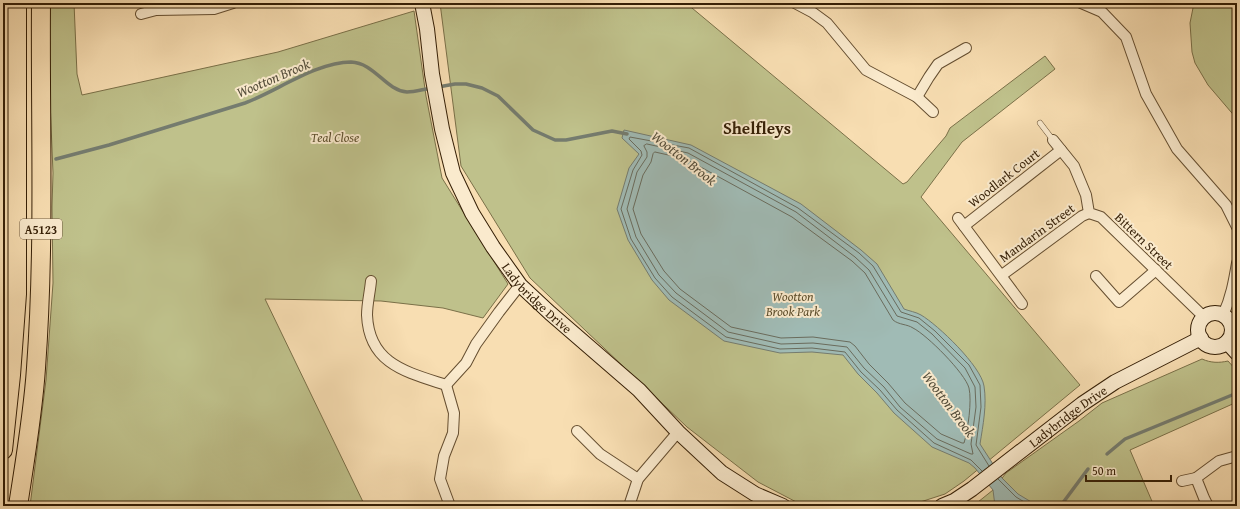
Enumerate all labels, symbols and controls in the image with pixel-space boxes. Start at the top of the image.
water label: Wootton Brook [233,53,313,102]
district label: Shelfleys [723,115,791,140]
water label: Wootton Brook [647,126,721,190]
park label: Teal Close [311,128,359,147]
street label: Woodlark Court [964,144,1044,212]
street label: Mandarin Street [995,199,1079,267]
street label: Bittern Street [1111,208,1178,274]
road number: A5123 [20,219,62,239]
street label: Ladybridge Drive [497,259,576,338]
park label: Wootton Brook Park [765,287,820,321]
water label: Wootton Brook [918,367,981,442]
street label: Ladybridge Drive [1025,381,1111,451]
scale bar [1086,457,1171,483]
text: 50 m [1092,462,1116,479]

